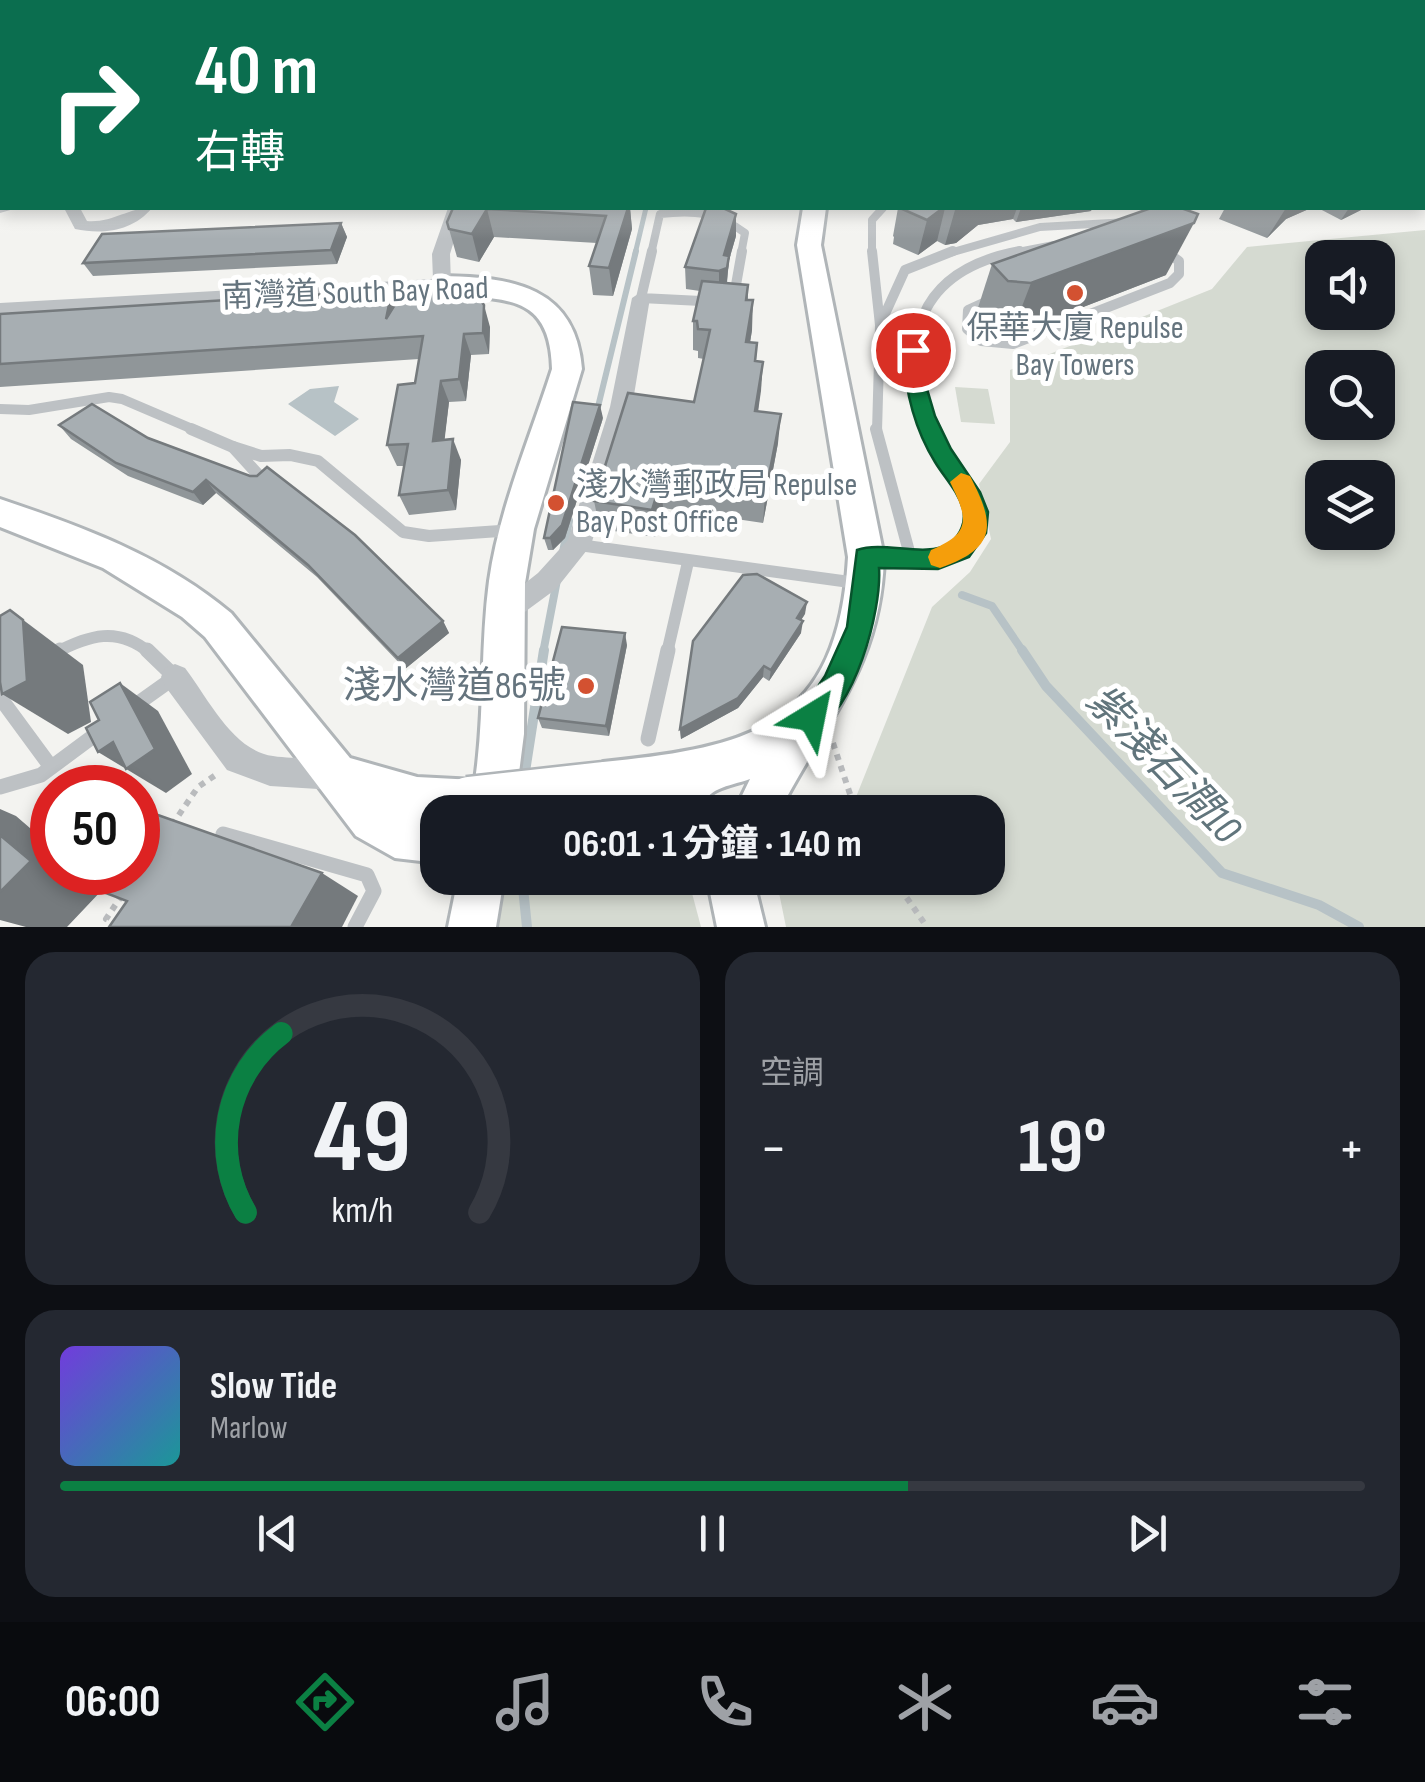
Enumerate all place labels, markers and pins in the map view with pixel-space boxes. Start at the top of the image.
marker: 保華大廈 Repulse Bay Towers [1064,282,1086,304]
pin [871,308,956,393]
place label: 保華大廈 Repulse Bay Towers [966,309,1184,385]
place label: 淺水灣郵政局 Repulse Bay Post Office [576,466,857,542]
marker: 淺水灣郵政局 Repulse Bay Post Office [545,492,567,514]
place label: 淺水灣道86號 [343,664,566,709]
marker: 淺水灣道86號 [575,675,597,697]

